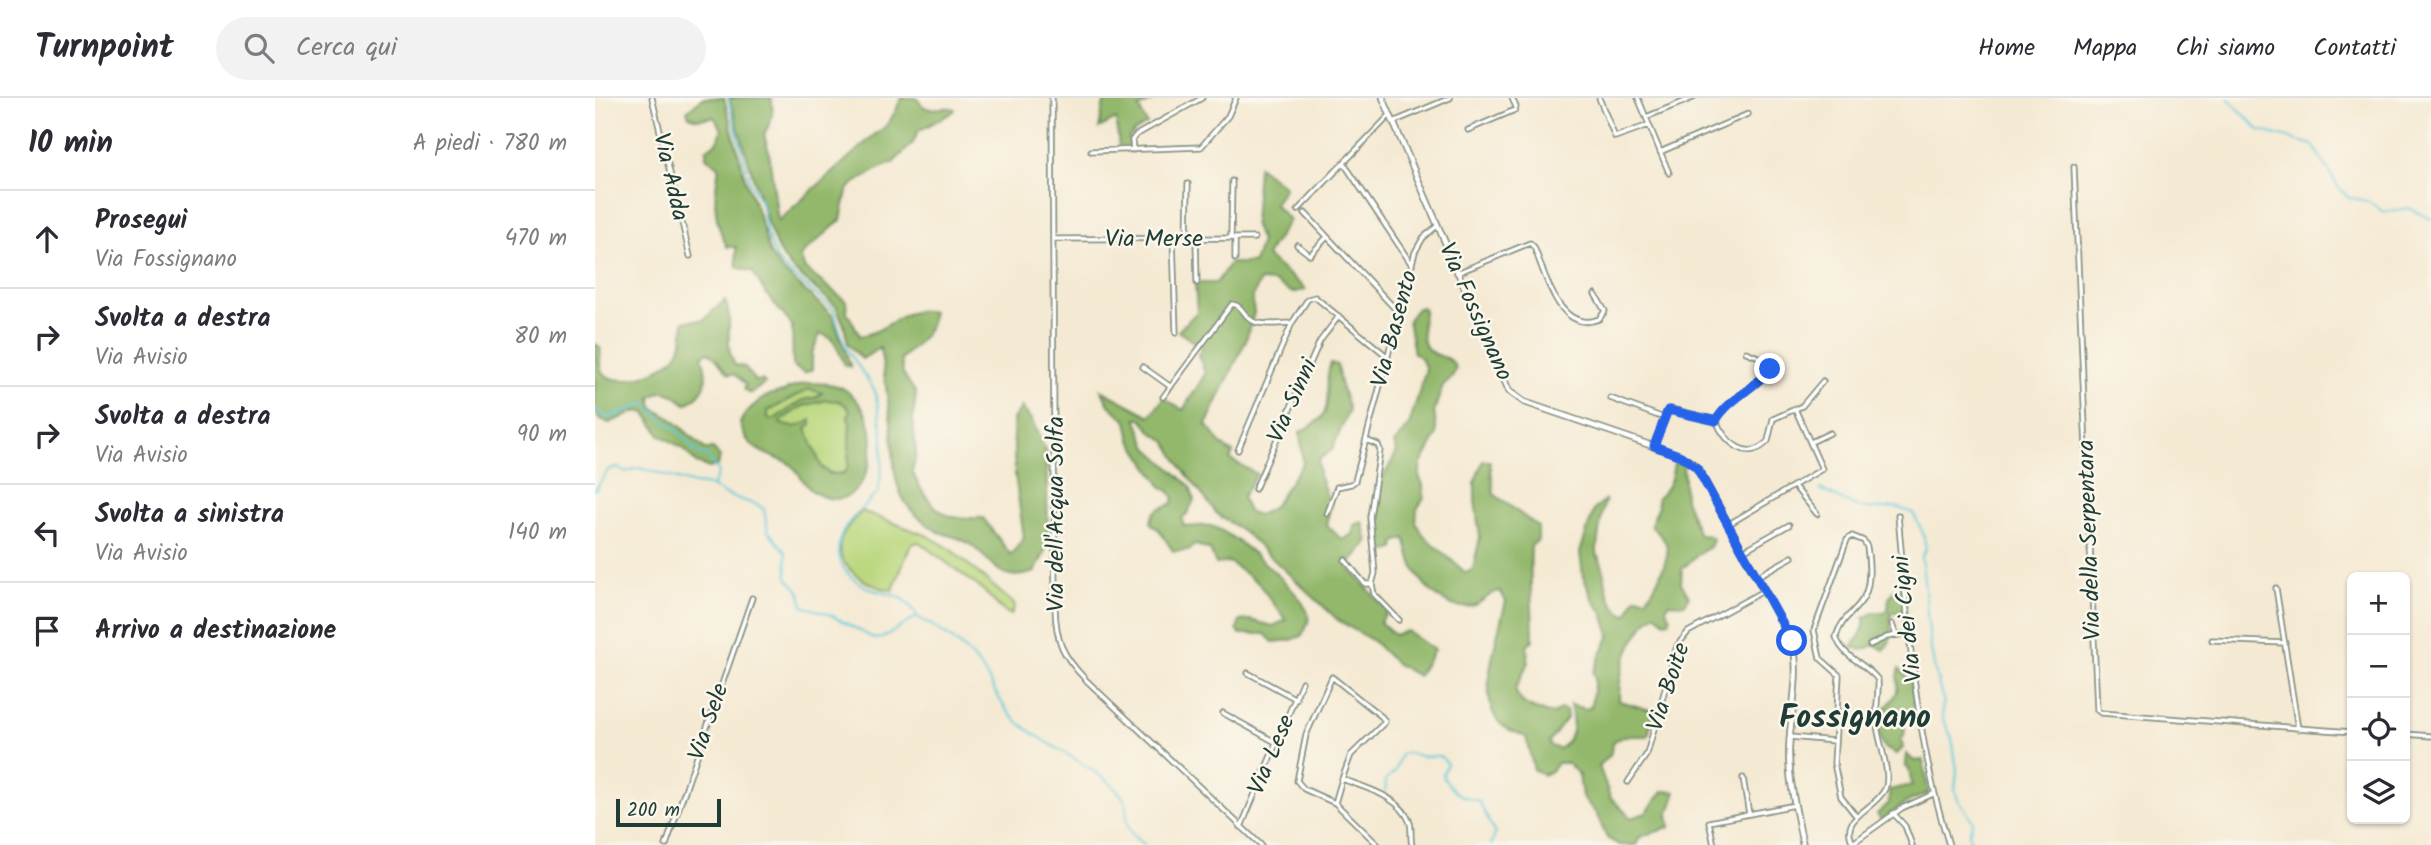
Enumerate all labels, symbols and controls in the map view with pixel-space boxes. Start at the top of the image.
search box [216,17,706,80]
text: Turnpoint [35,22,174,75]
text: Cerca qui [296,27,397,69]
icon: search [240,29,278,67]
text: Home [1978,29,2035,68]
text: Mappa [2073,29,2137,68]
text: Chi siamo [2175,29,2275,68]
text: Contatti [2313,29,2396,68]
text: 10 min [28,120,113,168]
text: A piedi · 780 m [413,126,567,162]
street label: Via Adda [641,129,699,225]
text: Prosegui [95,200,187,242]
icon: ahead [28,220,66,258]
street label: Via Merse [1105,220,1203,259]
text: 470 m [505,221,567,257]
street label: Via Fossignano [1427,236,1523,388]
text: Via Fossignano [95,242,237,278]
street label: Via Basento [1361,266,1429,392]
text: Svolta a destra [95,298,271,340]
icon: right [28,318,66,356]
text: 80 m [514,319,567,355]
text: Via Avisio [95,340,188,376]
street label: Via Sinni [1257,351,1329,450]
route end [1754,353,1785,384]
text: Svolta a destra [95,396,271,438]
icon: right [28,416,66,454]
street label: Via dell'Acqua Solfa [1037,416,1076,612]
text: 90 m [517,417,567,453]
text: Via Avisio [95,438,188,474]
street label: Via della Serpentara [2067,439,2113,641]
text: Svolta a sinistra [95,494,284,536]
icon: left [28,514,66,552]
text: 140 m [508,515,567,551]
text: Via Avisio [95,536,188,572]
street label: Via dei Cigni [1882,552,1934,684]
map controls [2347,572,2410,824]
button: + [2347,572,2410,635]
text: Arrivo a destinazione [95,610,336,652]
icon: arrive [28,612,66,650]
route start [1776,625,1807,656]
button: − [2347,635,2410,698]
street label: Via Boite [1636,637,1702,736]
street label: Via Sele [678,678,740,766]
district label: Fossignano [1779,693,1931,744]
button: locate [2347,698,2410,761]
street label: Via Lese [1238,708,1306,801]
button: layers [2347,761,2410,824]
scale bar [616,796,721,828]
text: 200 m [627,796,680,826]

